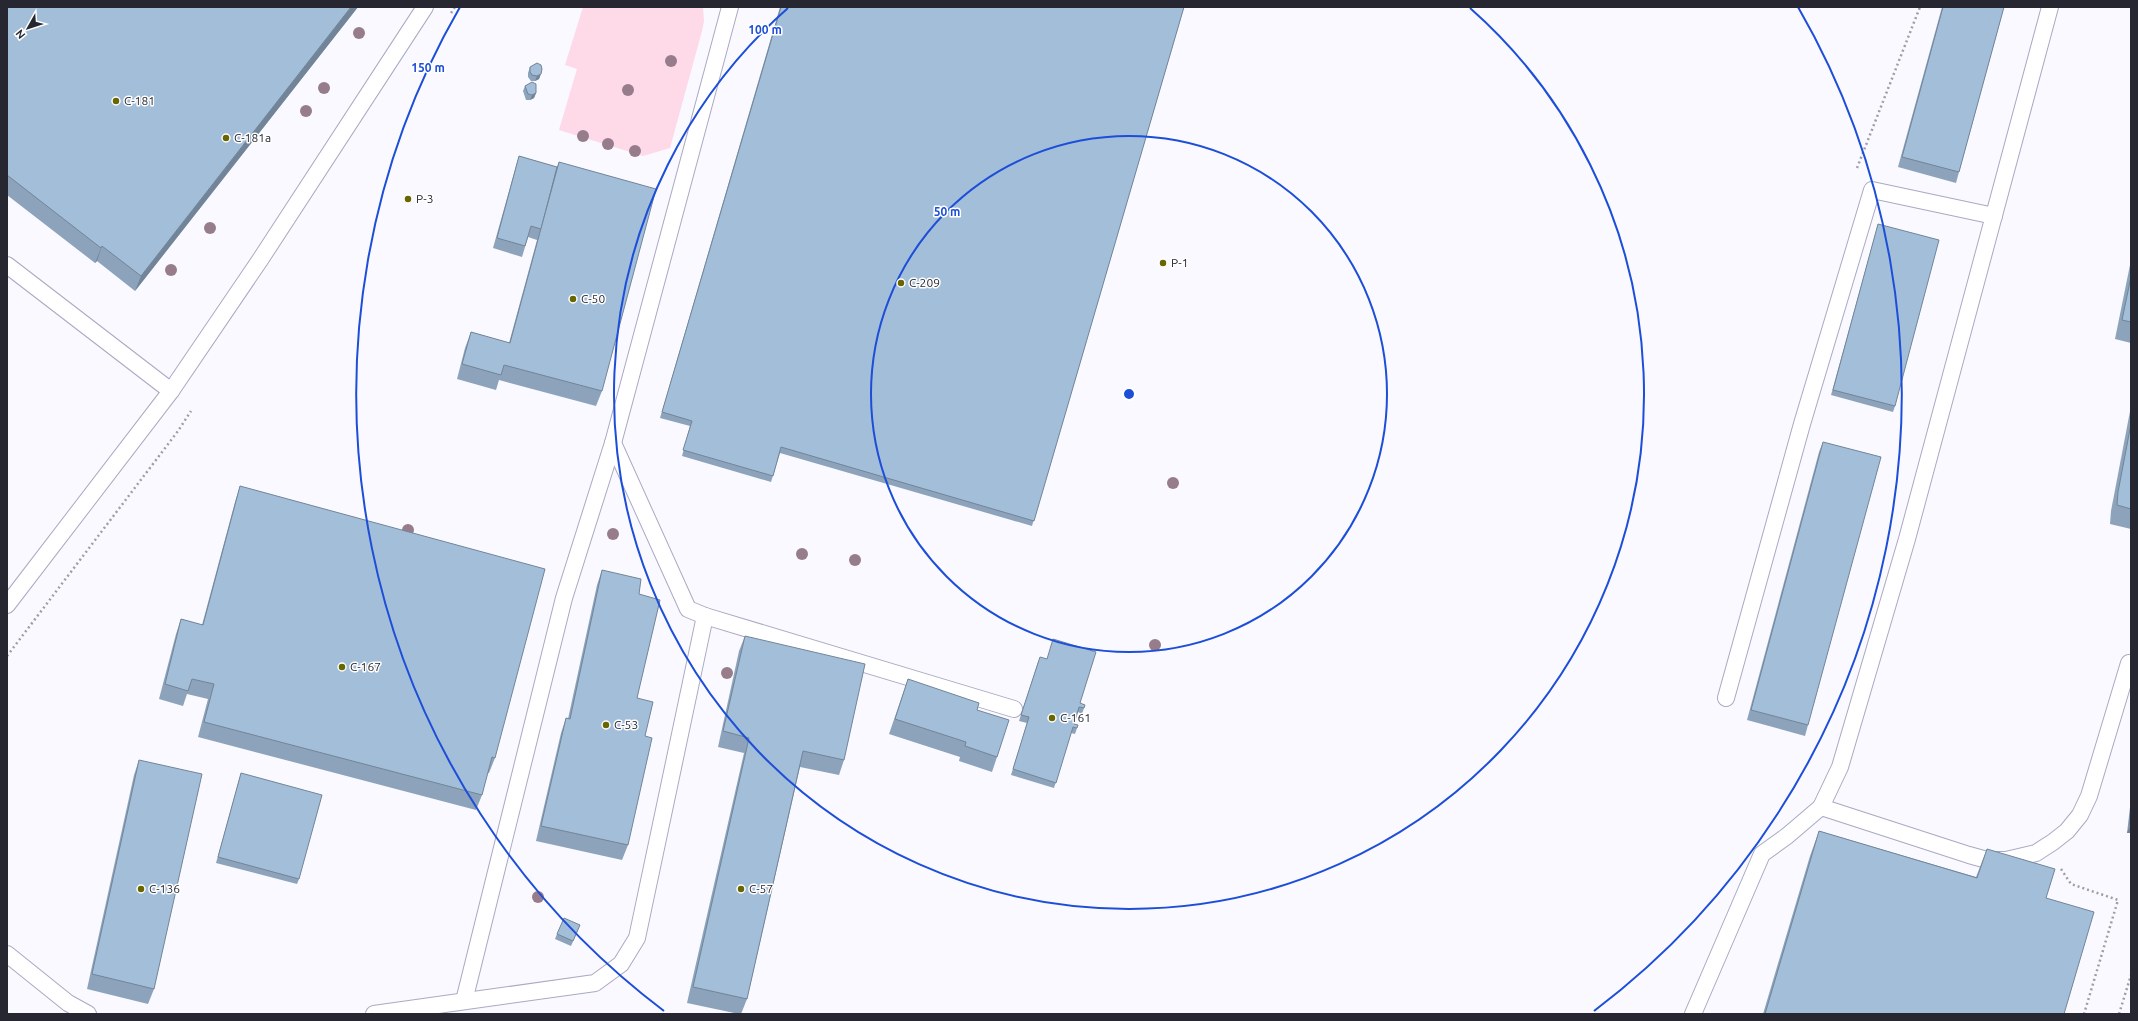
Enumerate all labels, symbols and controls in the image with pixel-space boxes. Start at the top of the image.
north arrow [8,8,48,48]
text: 100 m [748,23,782,36]
text: N [13,27,27,41]
text: 150 m [411,61,445,74]
place label: C-181 [124,94,155,107]
marker: C-181 [111,96,121,106]
place label: C-181a [234,131,271,144]
marker: C-181a [221,133,231,143]
place label: P-3 [416,192,433,205]
marker: P-3 [403,194,413,204]
text: 50 m [934,205,960,218]
place label: P-1 [1171,256,1188,269]
marker: P-1 [1158,258,1168,268]
place label: C-209 [909,276,940,289]
marker: C-209 [896,278,906,288]
place label: C-50 [581,292,605,305]
marker: C-50 [568,294,578,304]
centre of rings [1122,387,1136,401]
place label: C-167 [350,660,381,673]
marker: C-167 [337,662,347,672]
place label: C-161 [1060,711,1091,724]
marker: C-161 [1047,713,1057,723]
place label: C-53 [614,718,638,731]
marker: C-53 [601,720,611,730]
place label: C-136 [149,882,180,895]
place label: C-57 [749,882,773,895]
marker: C-136 [136,884,146,894]
marker: C-57 [736,884,746,894]

